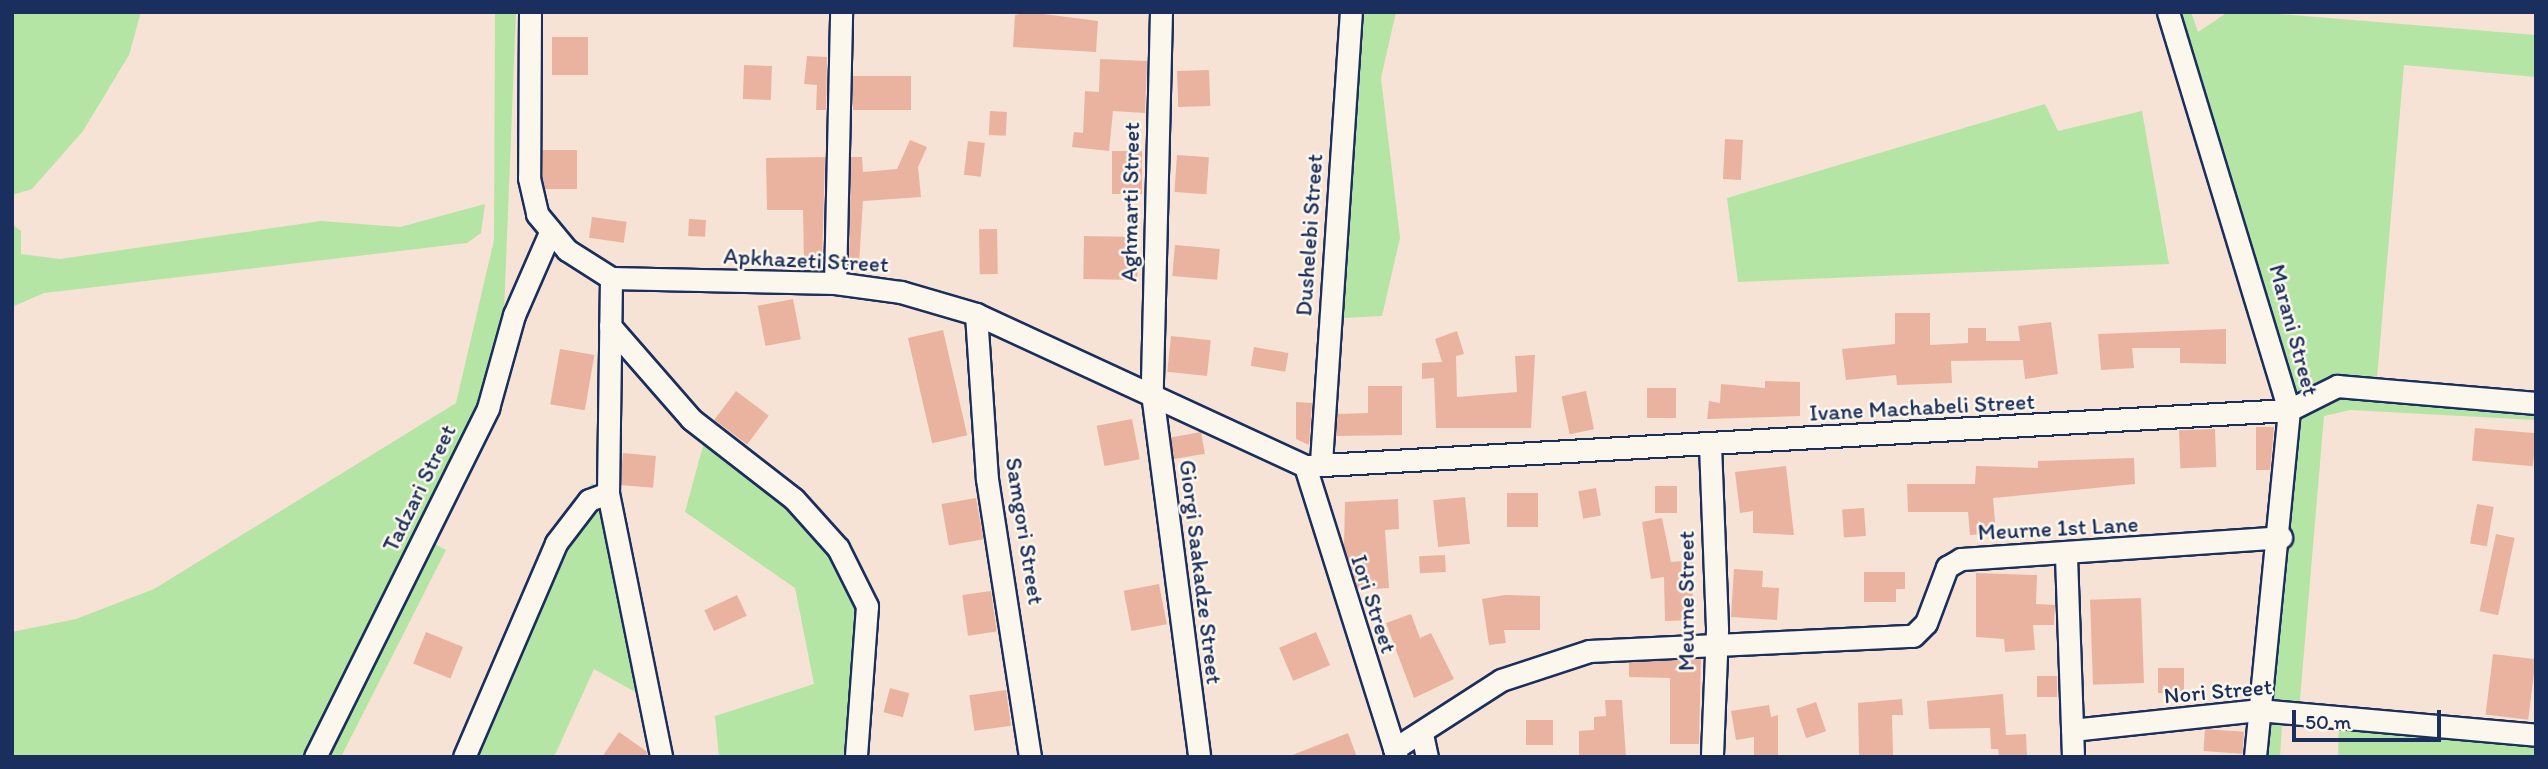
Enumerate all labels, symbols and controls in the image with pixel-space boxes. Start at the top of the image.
street label: Aghmarti Street [1115,122,1145,282]
street label: Dushelebi Street [1290,153,1328,317]
street label: Apkhazeti Street [723,242,889,278]
street label: Marani Street [2263,261,2325,399]
street label: Ivane Machabeli Street [1809,387,2035,427]
street label: Tadzari Street [376,420,462,556]
street label: Samgori Street [1000,455,1050,607]
street label: Giorgi Saakadze Street [1174,459,1228,685]
street label: Meurne 1st Lane [1977,510,2139,546]
street label: Meurne Street [1672,531,1700,671]
street label: Iori Street [1345,552,1403,656]
street label: Nori Street [2163,673,2273,709]
scale bar [2296,696,2445,740]
text: 50 m [2305,709,2351,734]

